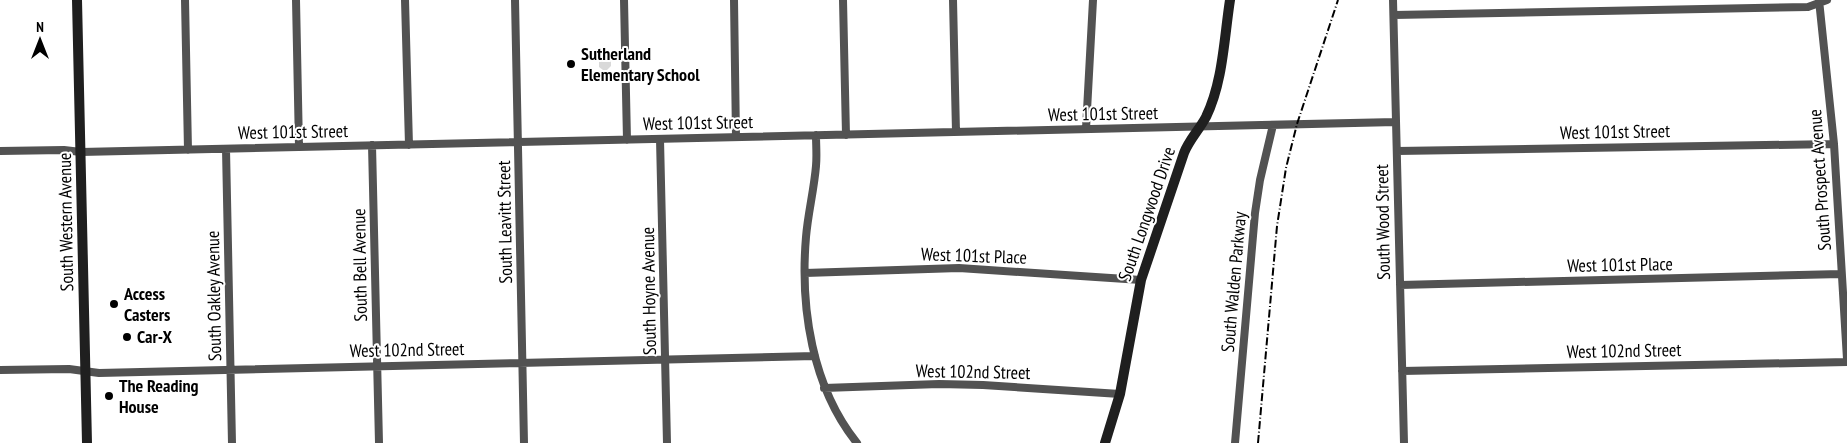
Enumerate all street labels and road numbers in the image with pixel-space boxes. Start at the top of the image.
street label: West 101st Street [1048,101,1158,126]
street label: South Prospect Avenue [1803,109,1836,252]
street label: West 101st Street [643,110,753,135]
street label: West 101st Street [238,119,348,144]
street label: West 101st Street [1560,119,1670,144]
street label: South Longwood Drive [1113,144,1180,284]
street label: South Western Avenue [53,153,78,291]
street label: South Leavitt Street [492,160,517,284]
street label: South Wood Street [1370,164,1395,280]
street label: South Bell Avenue [347,208,372,322]
street label: South Walden Parkway [1216,211,1251,353]
street label: South Hoyne Avenue [636,227,661,355]
street label: South Oakley Avenue [201,231,226,361]
street label: West 101st Place [921,242,1027,269]
street label: West 101st Place [1567,252,1673,277]
street label: West 102nd Street [349,337,465,362]
street label: West 102nd Street [1566,338,1682,363]
street label: West 102nd Street [915,359,1031,384]

